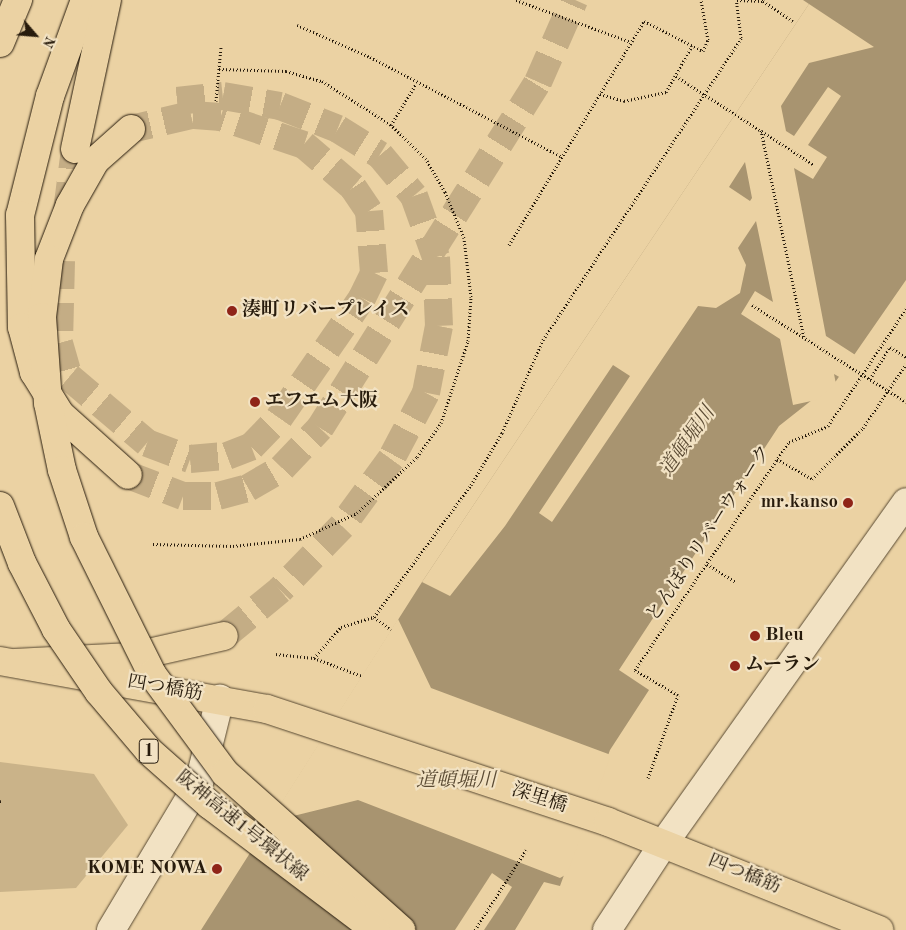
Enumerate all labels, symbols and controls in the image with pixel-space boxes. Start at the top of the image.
north arrow [10,10,60,60]
text: N [40,34,57,50]
place label: 湊町リバープレイス [242,300,413,322]
marker: 湊町リバープレイス [226,305,238,317]
place label: エフエム大阪 [265,391,379,413]
marker: エフエム大阪 [249,396,261,408]
water label: 道頓堀川 [655,402,721,482]
street label: とんぼりリバーウォーク [642,441,778,627]
place label: mr.kanso [761,492,838,514]
marker: mr.kanso [842,497,854,509]
place label: Bleu [765,625,804,647]
marker: Bleu [749,630,761,642]
place label: ムーラン [745,655,820,677]
marker: ムーラン [729,660,741,672]
street label: 四つ橋筋 [126,671,204,707]
road number: 1 [138,736,160,766]
street label: 阪神高速1号環状線 [170,767,312,887]
water label: 道頓堀川 [416,769,496,793]
street label: 深里橋 [508,779,570,819]
street label: 四つ橋筋 [704,850,784,900]
place label: KOME NOWA [87,858,207,880]
marker: KOME NOWA [211,863,223,875]

